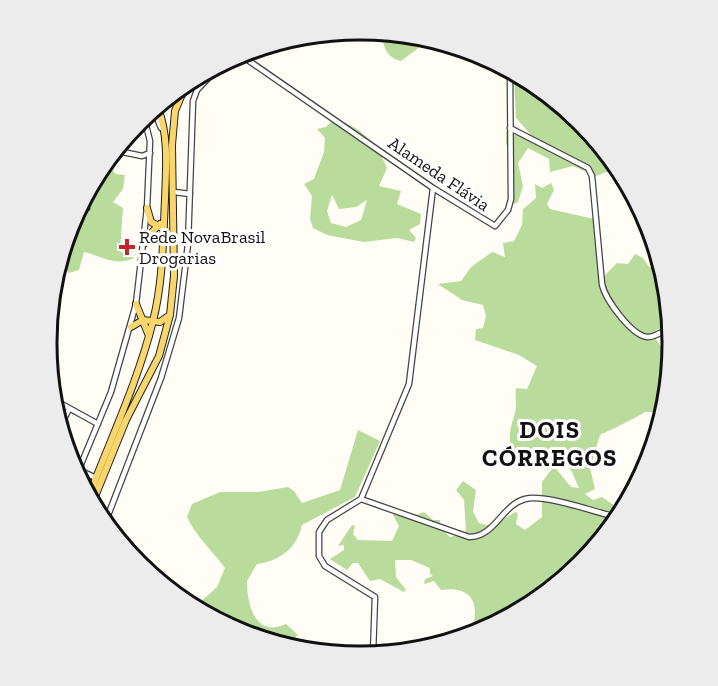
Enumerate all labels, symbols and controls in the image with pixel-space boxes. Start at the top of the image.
street label: Alameda Flávia [384,132,494,216]
place label: Rede NovaBrasil Drogarias [139,226,266,269]
marker: Rede NovaBrasil Drogarias [120,240,134,254]
district label: DOIS CÓRREGOS [482,415,618,472]

